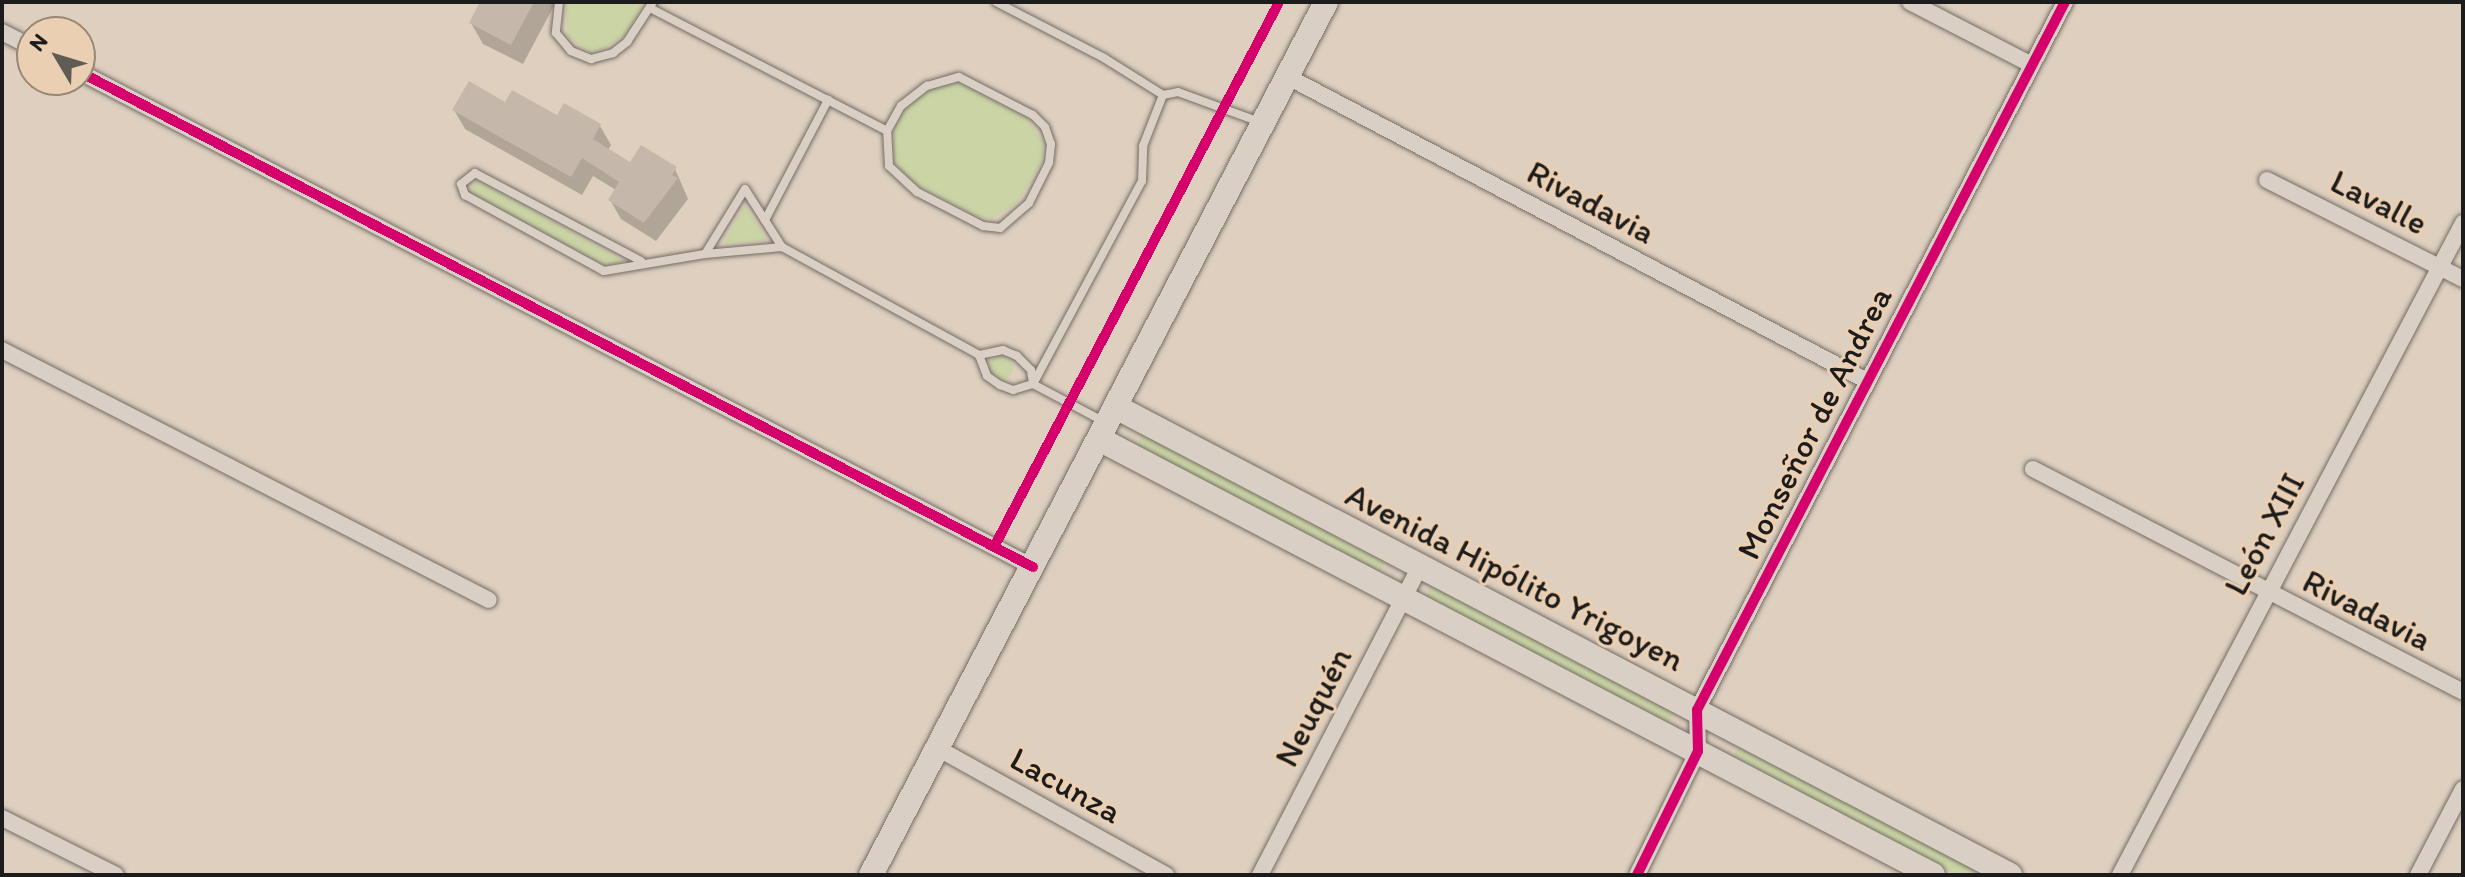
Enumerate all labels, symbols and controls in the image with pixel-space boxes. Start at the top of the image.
north arrow [16,16,96,96]
text: N [23,28,53,56]
street label: Rivadavia [1520,151,1662,253]
street label: Lavalle [2324,160,2434,244]
street label: Monseñor de Andrea [1728,280,1900,566]
street label: León XIII [2215,465,2313,603]
street label: Avenida Hipólito Yrigoyen [1339,474,1691,680]
street label: Rivadavia [2296,560,2438,660]
street label: Neuquén [1266,641,1360,773]
street label: Lacunza [1003,738,1129,832]

